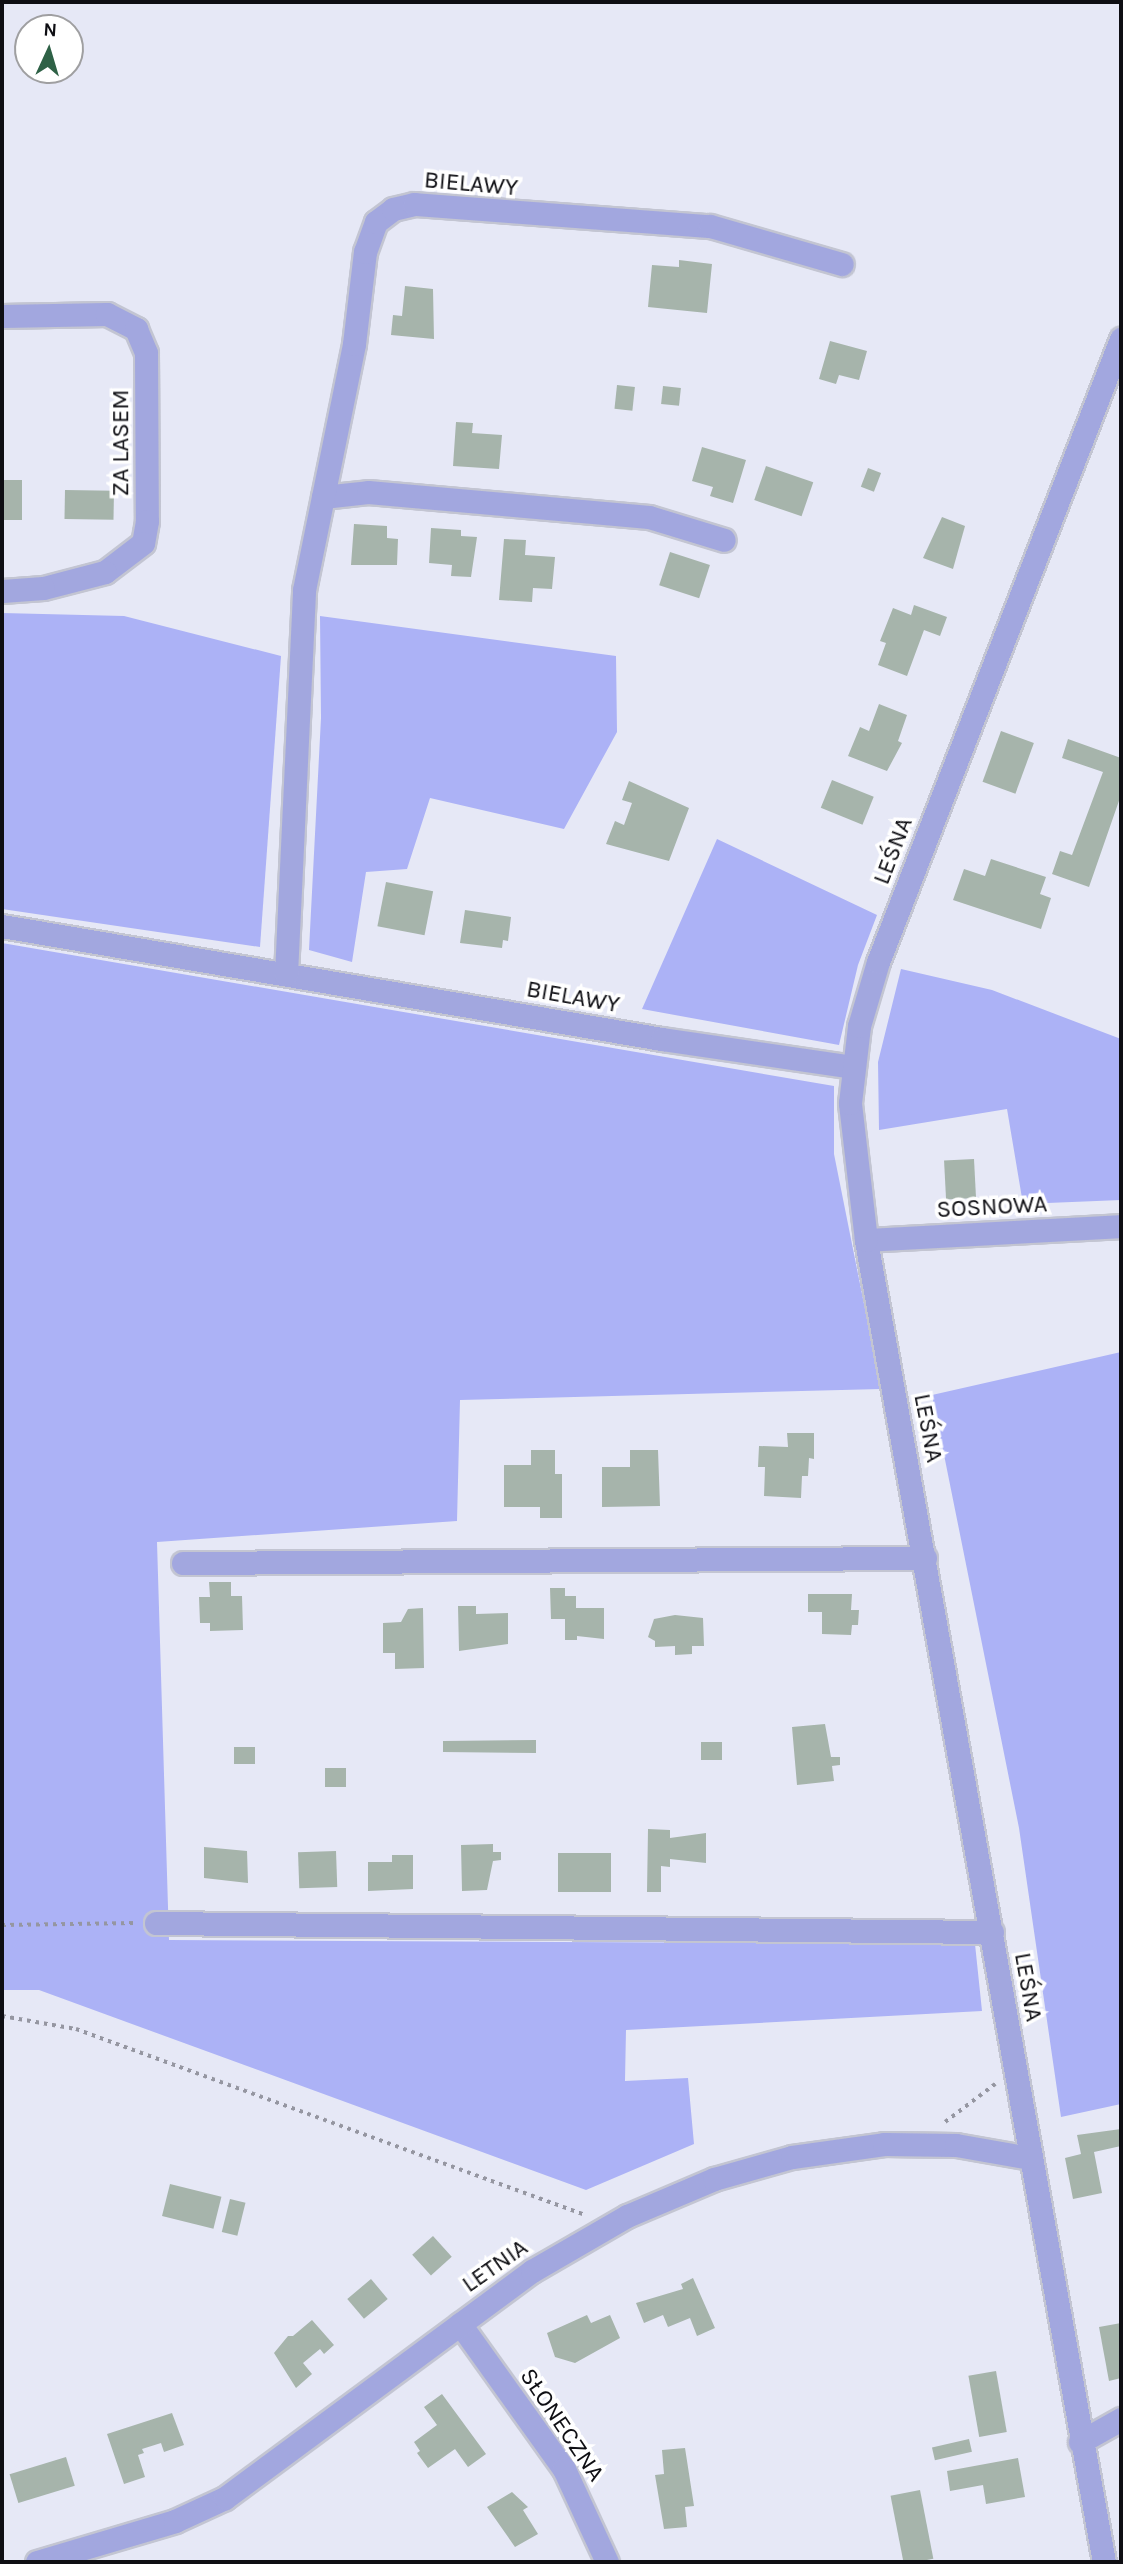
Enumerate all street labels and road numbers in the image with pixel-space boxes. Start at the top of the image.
street label: BIELAWY [423,166,519,202]
street label: ZA LASEM [107,389,135,497]
street label: LEŚNA [867,813,919,889]
street label: BIELAWY [524,975,622,1019]
street label: SOSNOWA [936,1190,1048,1224]
street label: LEŚNA [907,1391,949,1465]
street label: LEŚNA [1008,1950,1048,2024]
street label: LETNIA [457,2233,533,2299]
street label: SŁONECZNA [514,2363,610,2487]

